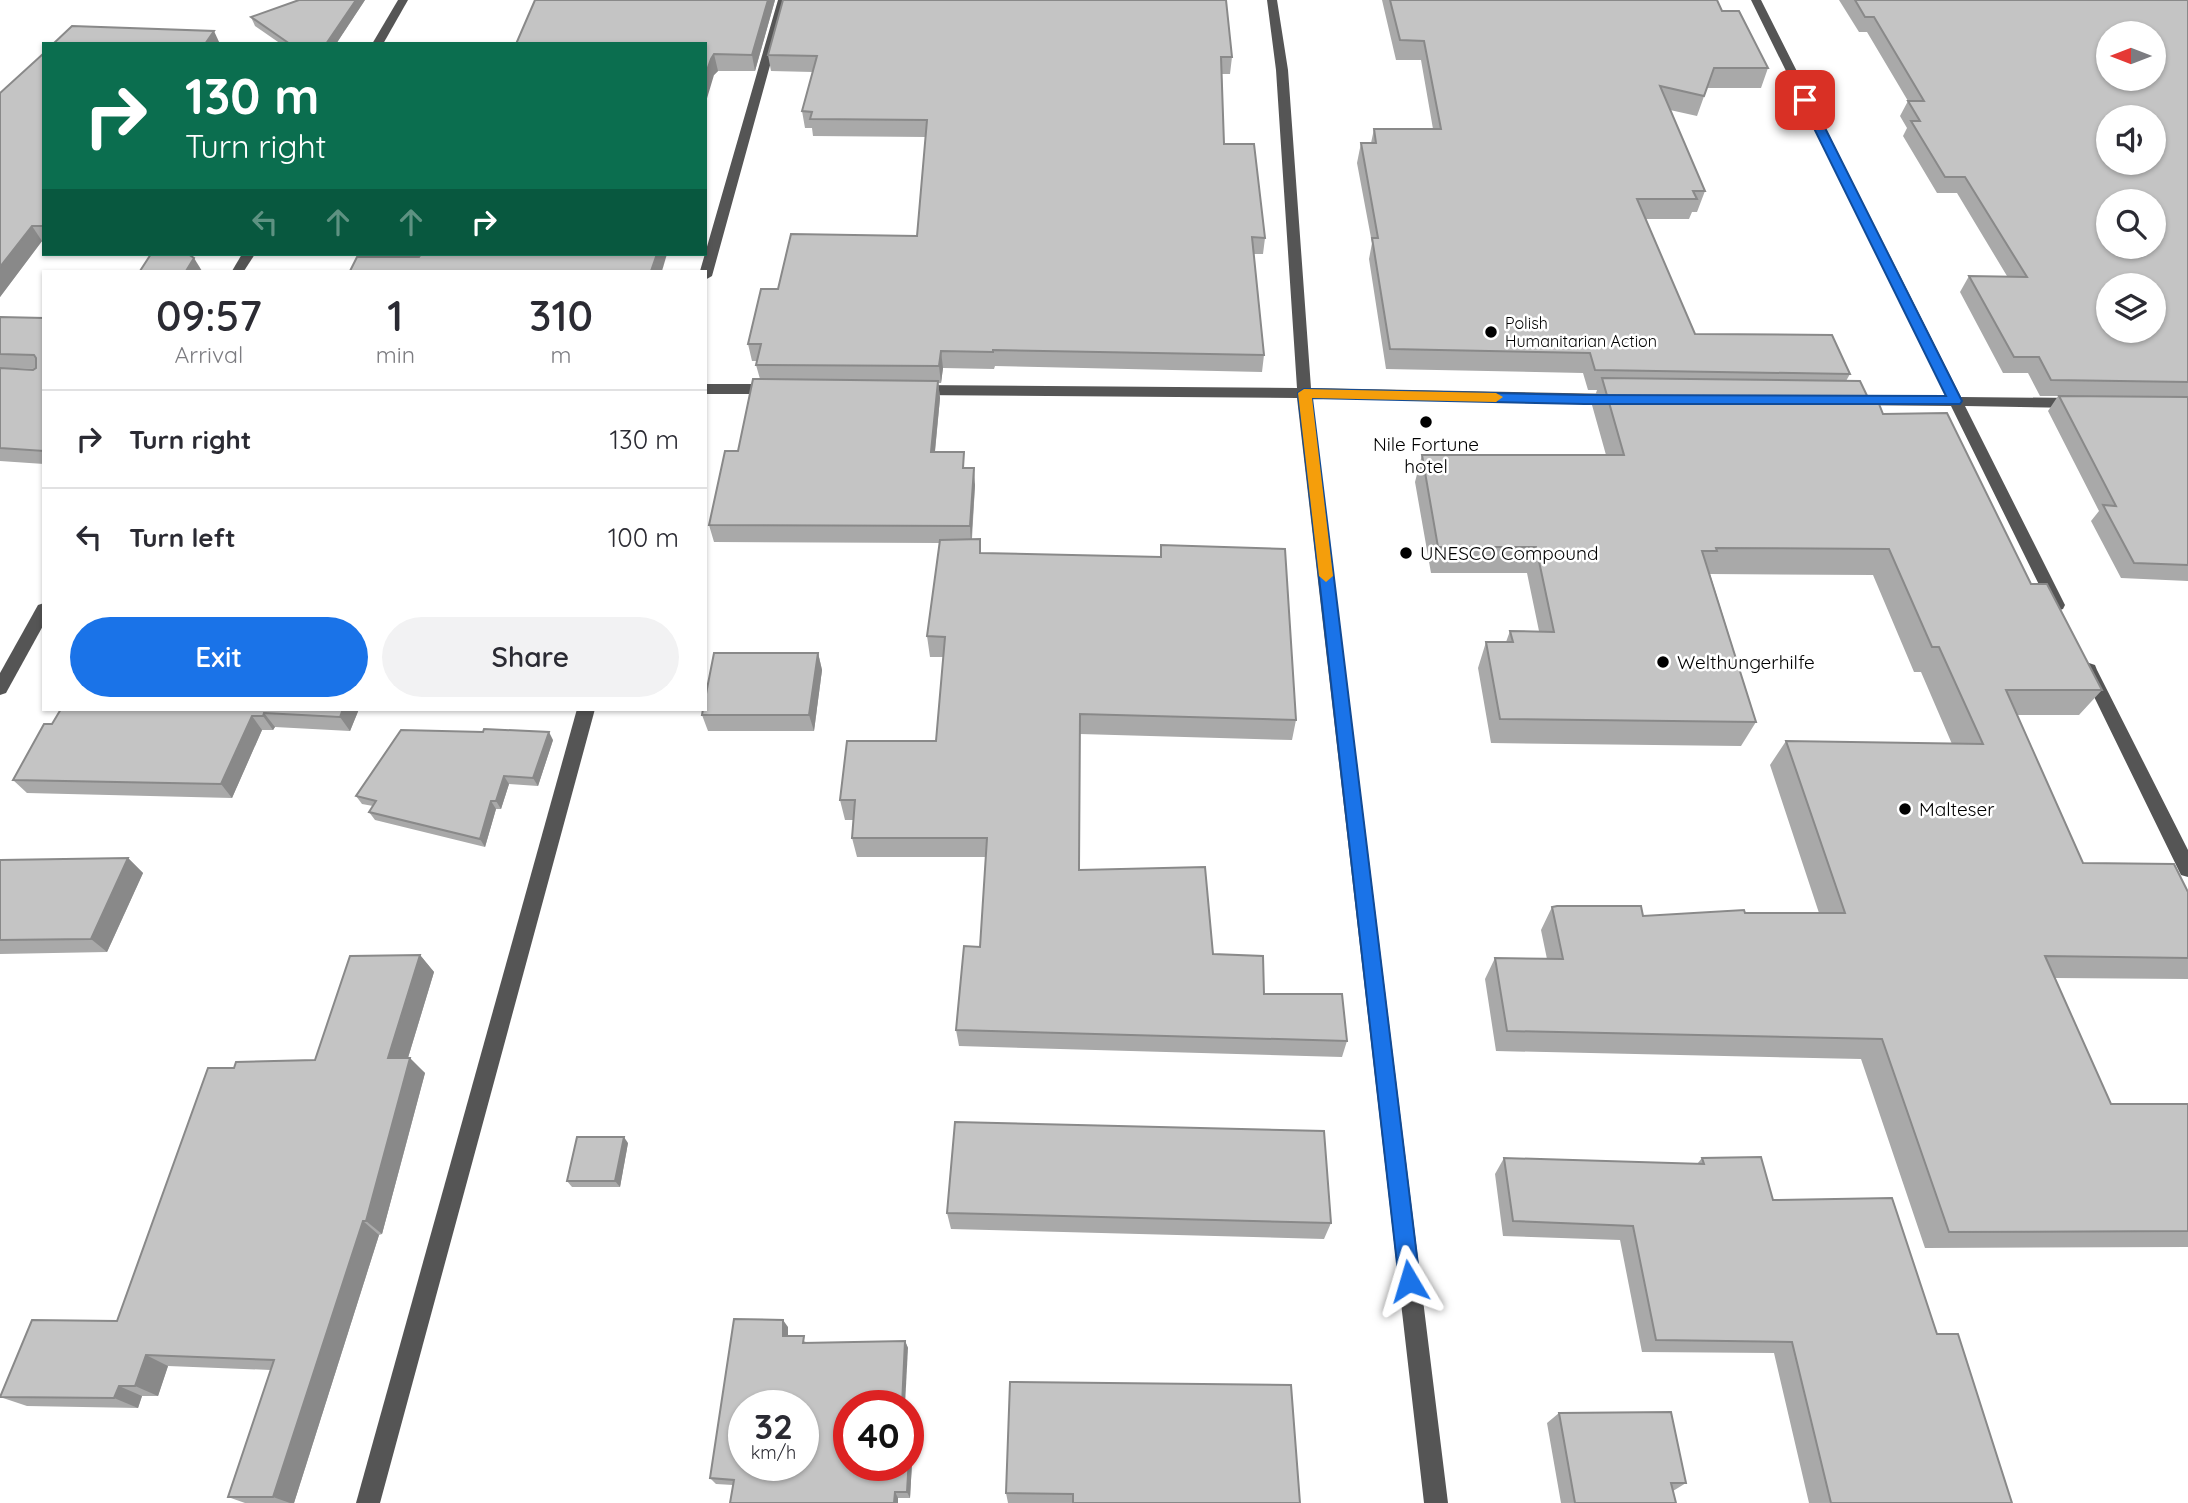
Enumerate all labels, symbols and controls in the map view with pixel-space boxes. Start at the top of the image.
north arrow [2096,21,2166,91]
map controls [2096,21,2166,343]
text: 130 m [185,65,319,126]
icon: right [70,70,161,161]
pin [1775,70,1835,130]
icon: arrive [1786,81,1824,119]
button: sound [2096,105,2166,175]
text: Turn right [185,126,326,166]
button: search [2096,189,2166,259]
icon: left [246,203,284,241]
icon: ahead [319,203,357,241]
icon: ahead [392,203,430,241]
icon: right [465,203,503,241]
button: layers [2096,273,2166,343]
text: 09:57 [156,289,262,342]
text: 1 [387,289,403,342]
text: 310 [529,289,593,342]
place label: Polish Humanitarian Action [1505,313,1657,351]
marker: Polish Humanitarian Action [1483,324,1499,340]
text: Arrival [174,340,243,369]
text: min [376,340,415,369]
text: m [551,340,572,369]
marker: Nile Fortune hotel [1418,414,1434,430]
icon: right [70,420,108,458]
text: Turn right [129,423,251,456]
text: 130 m [609,423,679,456]
place label: Nile Fortune hotel [1373,432,1479,478]
icon: left [70,518,108,556]
text: Turn left [129,521,236,554]
text: 100 m [608,521,679,554]
place label: UNESCO Compound [1420,541,1599,565]
marker: UNESCO Compound [1398,545,1414,561]
button: Exit [70,617,368,697]
button: Share [382,617,679,697]
place label: Welthungerhilfe [1677,650,1815,674]
marker: Welthungerhilfe [1655,654,1671,670]
place label: Malteser [1919,797,1995,821]
marker: Malteser [1897,801,1913,817]
position arrow [1372,1244,1446,1318]
speed limit sign: 40 [833,1390,924,1481]
text: 32 [754,1404,793,1448]
text: km/h [751,1441,796,1464]

